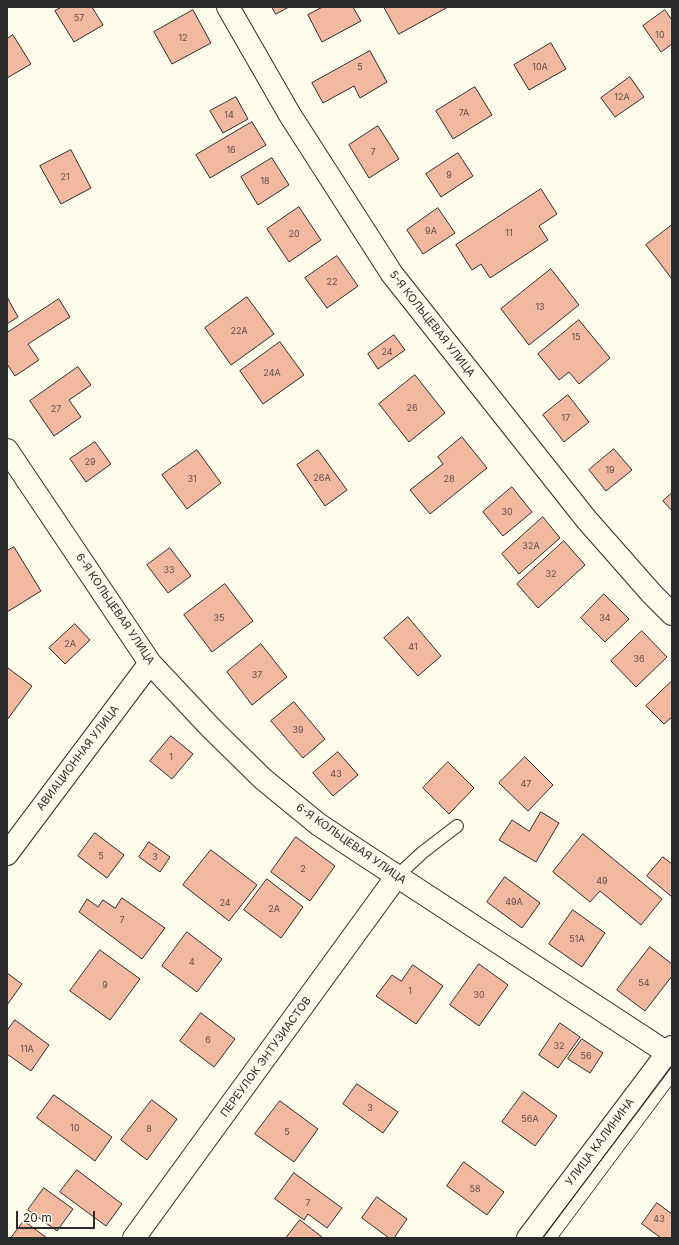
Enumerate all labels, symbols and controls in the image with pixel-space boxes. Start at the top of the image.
house number: 57 [74,13,84,23]
house number: 10 [655,30,665,40]
house number: 12 [178,33,188,43]
house number: 5 [357,62,363,72]
house number: 10А [532,62,548,72]
house number: 12А [614,92,630,102]
house number: 7А [459,108,469,118]
house number: 14 [224,110,234,120]
house number: 16 [226,145,236,155]
house number: 7 [370,147,376,157]
house number: 9 [446,170,452,180]
house number: 21 [60,172,70,182]
house number: 18 [260,176,270,186]
house number: 9А [425,226,437,236]
house number: 11 [505,228,513,238]
house number: 20 [288,229,300,239]
street label: 5-Я КОЛЬЦЕВАЯ УЛИЦА [386,268,478,380]
house number: 22 [327,277,337,287]
house number: 13 [535,302,545,312]
house number: 22А [230,326,248,336]
house number: 15 [571,332,581,342]
house number: 24 [381,347,393,357]
house number: 24А [263,368,281,378]
house number: 26 [406,403,418,413]
house number: 27 [51,404,61,414]
house number: 17 [562,413,570,423]
house number: 29 [84,457,96,467]
house number: 19 [605,465,615,475]
house number: 26А [313,473,331,483]
house number: 31 [187,474,197,484]
house number: 28 [443,474,455,484]
house number: 30 [501,507,513,517]
house number: 32А [522,541,540,551]
street label: 6-Я КОЛЬЦЕВАЯ УЛИЦА [73,551,157,667]
house number: 33 [163,565,175,575]
house number: 32 [545,569,557,579]
house number: 35 [213,613,225,623]
house number: 34 [599,613,611,623]
house number: 2А [64,639,76,649]
house number: 41 [408,642,418,652]
house number: 36 [633,654,645,664]
house number: 37 [252,670,262,680]
street label: АВИАЦИОННАЯ УЛИЦА [34,703,122,813]
house number: 39 [292,725,304,735]
house number: 1 [169,752,173,762]
house number: 43 [330,769,342,779]
house number: 47 [521,779,531,789]
street label: 6-Я КОЛЬЦЕВАЯ УЛИЦА [293,801,409,887]
house number: 5 [98,851,104,861]
house number: 3 [152,852,158,862]
house number: 2 [300,864,306,874]
house number: 49 [596,876,608,886]
house number: 49А [505,897,523,907]
house number: 24 [219,898,231,908]
house number: 2А [268,904,280,914]
house number: 7 [119,915,125,925]
house number: 51А [569,934,585,944]
house number: 4 [189,957,195,967]
house number: 54 [638,978,650,988]
house number: 9 [102,980,108,990]
house number: 1 [408,986,412,996]
house number: 30 [473,990,485,1000]
street label: ПЕРЕУЛОК ЭНТУЗИАСТОВ [218,994,314,1120]
house number: 6 [205,1035,211,1045]
house number: 32 [553,1041,565,1051]
house number: 11А [20,1044,34,1054]
house number: 56 [580,1051,592,1061]
street label: УЛИЦА КАЛИНИНА [563,1096,637,1188]
house number: 3 [367,1103,373,1113]
house number: 56А [521,1114,539,1124]
house number: 10 [70,1123,80,1133]
house number: 8 [146,1124,152,1134]
house number: 5 [284,1127,290,1137]
house number: 58 [469,1184,481,1194]
house number: 7 [305,1198,311,1208]
scale bar [18,1203,97,1229]
text: 20 m [23,1210,52,1225]
house number: 43 [653,1214,665,1224]

